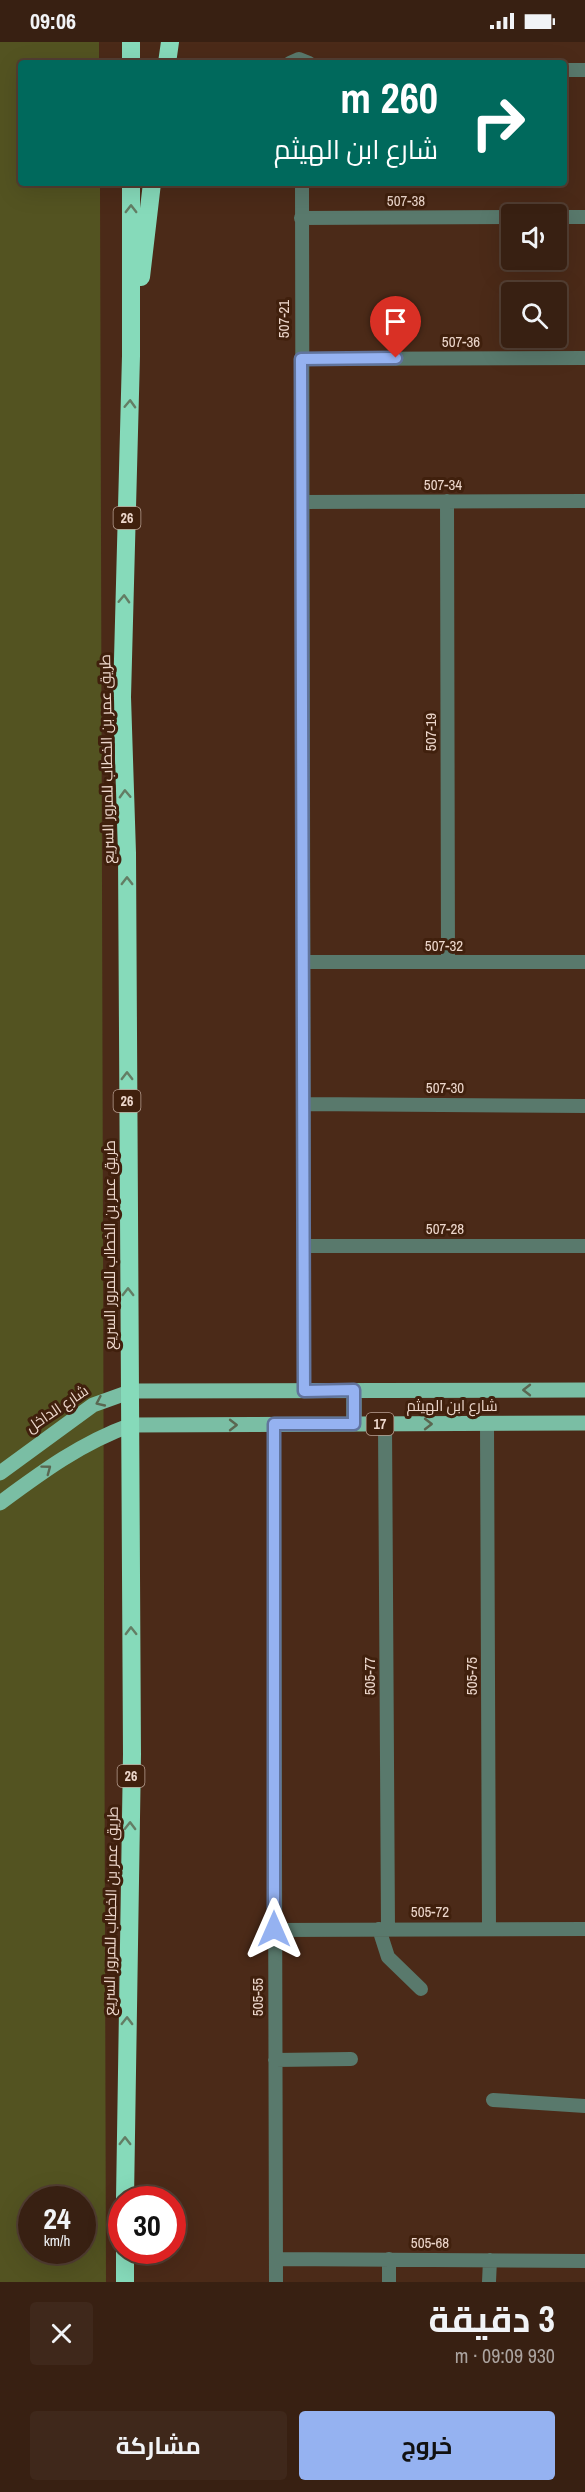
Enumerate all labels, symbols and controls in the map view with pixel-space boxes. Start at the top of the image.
text: 09:06 [30,6,76,36]
text: 260 m [340,70,438,126]
icon: right [459,84,537,162]
text: شارع ابن الهيثم [274,131,438,167]
street label: 507-38 [387,190,425,211]
map controls [501,204,567,348]
button: sound [501,204,567,270]
one-way arrow [125,205,137,214]
button: search [501,282,567,348]
pin [370,296,421,358]
street label: 507-21 [273,300,294,338]
icon: arrive [379,305,412,338]
street label: 507-36 [442,331,480,352]
one-way arrow [123,400,136,409]
street label: 507-34 [424,474,462,495]
road number: 26 [114,507,140,529]
one-way arrow [118,595,131,604]
street label: طريق عمر بن الخطاب للمرور السريع [94,654,120,864]
street label: 507-19 [420,713,441,751]
one-way arrow [119,790,131,799]
one-way arrow [121,876,133,885]
street label: 507-32 [425,935,463,956]
one-way arrow [121,1071,133,1080]
street label: 507-30 [426,1077,464,1098]
road number: 26 [114,1090,140,1112]
street label: طريق عمر بن الخطاب للمرور السريع [99,1140,121,1350]
street label: 507-28 [426,1218,464,1239]
one-way arrow [122,1287,134,1296]
street label: شارع الداخل [21,1380,93,1438]
one-way arrow [522,1384,531,1396]
one-way arrow [96,1395,107,1407]
street label: شارع ابن الهيثم [406,1395,498,1417]
road number: 17 [366,1413,394,1435]
one-way arrow [228,1418,237,1431]
one-way arrow [423,1418,432,1430]
one-way arrow [40,1465,51,1476]
one-way arrow [124,1626,137,1635]
street label: 505-77 [359,1657,380,1695]
street label: 505-75 [461,1657,482,1695]
road number: 26 [118,1765,144,1787]
street label: طريق عمر بن الخطاب للمرور السريع [98,1806,124,2016]
one-way arrow [124,1821,137,1830]
position arrow [242,1897,306,1961]
street label: 505-72 [411,1901,449,1922]
street label: 505-55 [247,1978,268,2016]
one-way arrow [121,2016,133,2025]
one-way arrow [119,2136,131,2145]
speed limit sign: 30 [108,2186,186,2264]
text: 24 [43,2198,71,2238]
text: km/h [44,2230,70,2251]
street label: 505-68 [411,2232,449,2253]
text: 3 دقيقة [429,2295,555,2343]
button: close [30,2302,93,2365]
text: 930 m · 09:09 [455,2342,555,2369]
button: مشاركة [30,2411,287,2480]
button: خروج [299,2411,555,2480]

